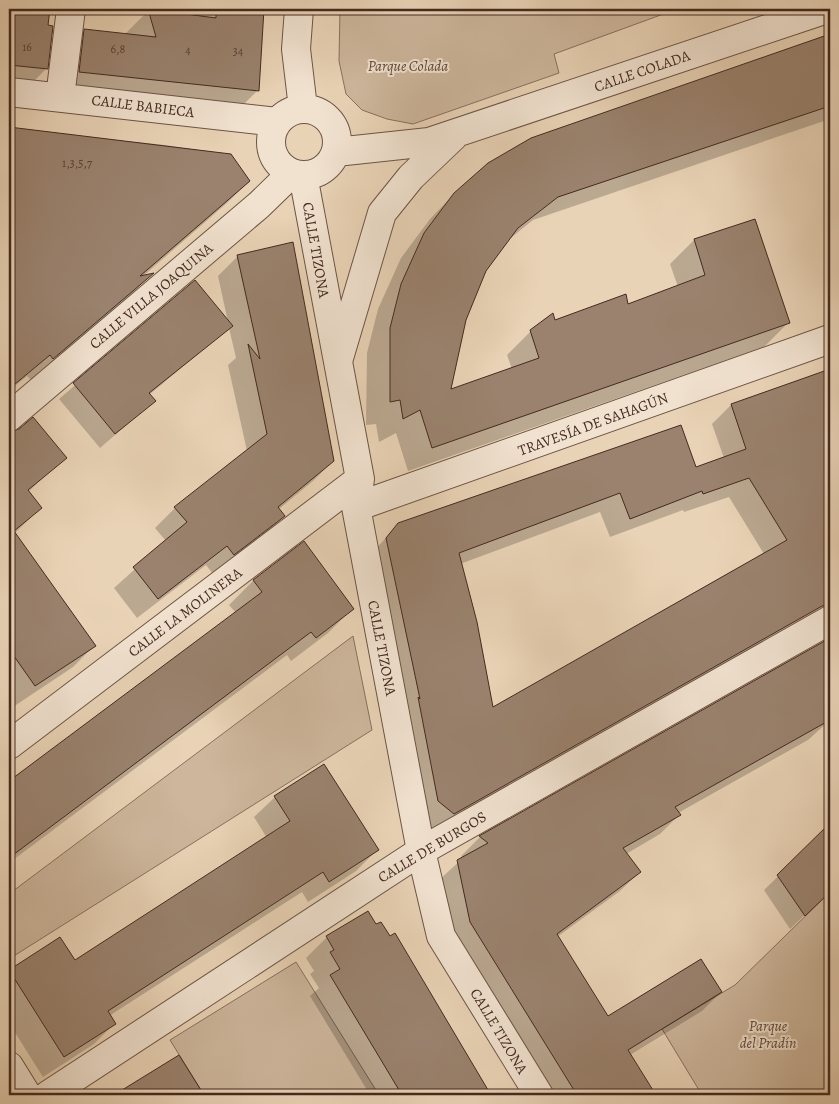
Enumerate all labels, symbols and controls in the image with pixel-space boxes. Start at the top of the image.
house number: 16 [22,39,32,55]
house number: 6,8 [111,41,126,57]
house number: 4 [185,42,191,58]
house number: 34 [233,43,244,59]
street label: CALLE COLADA [591,45,693,97]
park label: Parque Colada [368,56,448,76]
street label: CALLE BABIECA [90,90,196,122]
house number: 1,3,5,7 [62,155,93,171]
street label: CALLE TIZONA [298,201,334,299]
street label: CALLE VILLA JOAQUINA [85,238,217,354]
street label: TRAVESÍA DE SAHAGÚN [515,387,671,460]
street label: CALLE LA MOLINERA [124,562,246,661]
street label: CALLE TIZONA [363,599,401,698]
street label: CALLE DE BURGOS [374,807,490,887]
street label: CALLE TIZONA [466,984,533,1078]
park label: Parque del Pradín [740,1016,796,1053]

